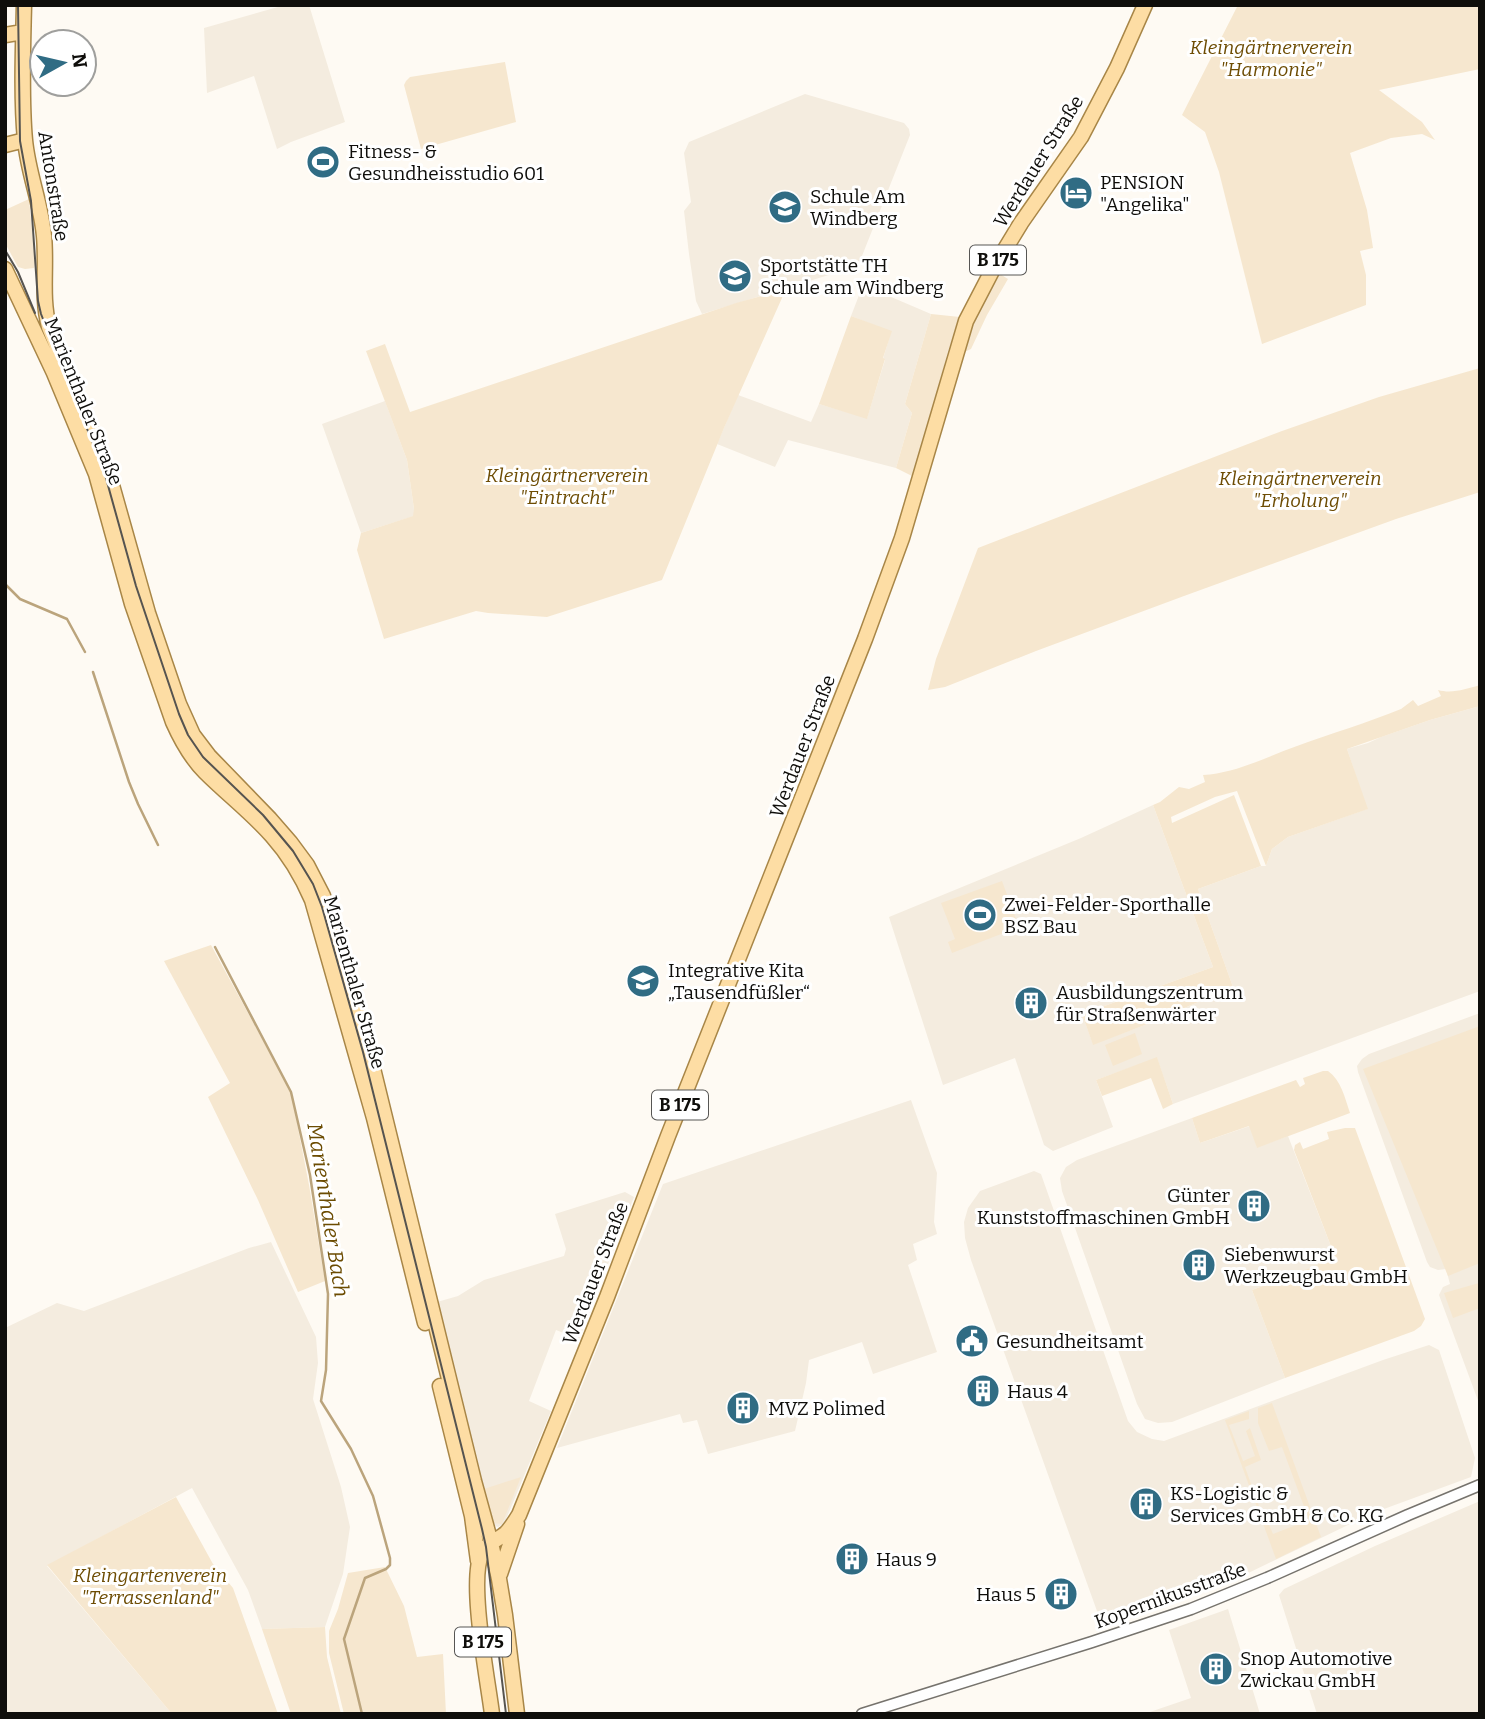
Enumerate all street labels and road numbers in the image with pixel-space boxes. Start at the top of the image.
street label: Werdauer Straße [989,91,1088,231]
street label: Antonstraße [33,129,74,243]
road number: B 175 [970,246,1026,274]
street label: Marienthaler Straße [39,314,128,488]
street label: Werdauer Straße [765,672,840,821]
street label: Marienthaler Straße [319,893,390,1071]
road number: B 175 [652,1090,708,1120]
street label: Werdauer Straße [558,1199,633,1348]
street label: Kopernikusstraße [1091,1557,1249,1634]
road number: B 175 [455,1628,511,1657]

